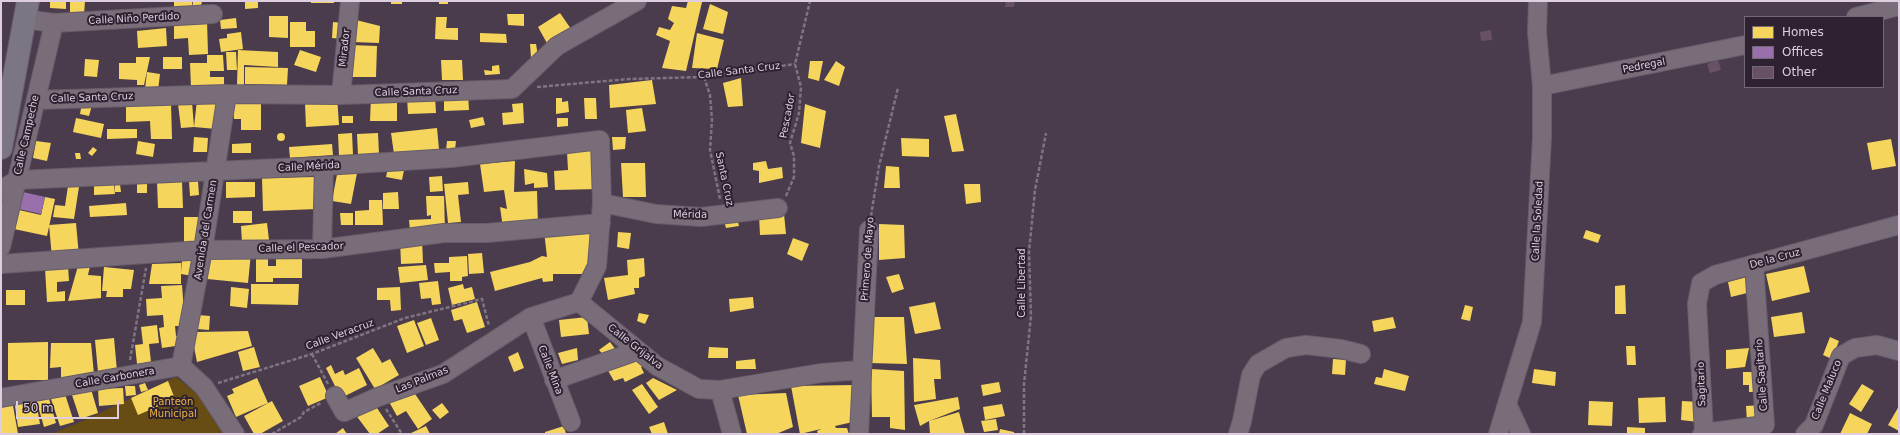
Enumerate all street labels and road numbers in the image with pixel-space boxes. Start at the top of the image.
street label: Calle Niño Perdido [88,11,180,27]
street label: Mirador [337,28,353,68]
street label: Pedregal [1622,56,1666,76]
street label: Calle Santa Cruz [697,60,781,82]
street label: Calle Santa Cruz [374,85,458,99]
street label: Calle Santa Cruz [50,91,134,105]
street label: Pescador [778,93,798,139]
street label: Calle Campeche [12,94,42,176]
street label: Santa Cruz [712,151,736,207]
street label: Calle Mérida [278,159,340,175]
street label: Avenida del Carmen [192,179,220,281]
street label: Calle la Soledad [1530,181,1546,261]
street label: Mérida [673,209,707,221]
street label: Primero de Mayo [859,217,877,301]
street label: Calle el Pescador [258,241,344,255]
street label: De la Cruz [1748,247,1802,271]
street label: Calle Libertad [1016,248,1028,318]
street label: Calle Veracruz [304,317,376,353]
street label: Calle Grijalva [605,322,665,372]
street label: Calle Sagitario [1753,338,1771,412]
street label: Calle Mina [535,344,565,396]
street label: Calle Maluco [1810,358,1844,422]
street label: Sagitario [1695,361,1709,407]
street label: Las Palmas [394,364,450,396]
street label: Calle Carbonera [74,365,156,391]

